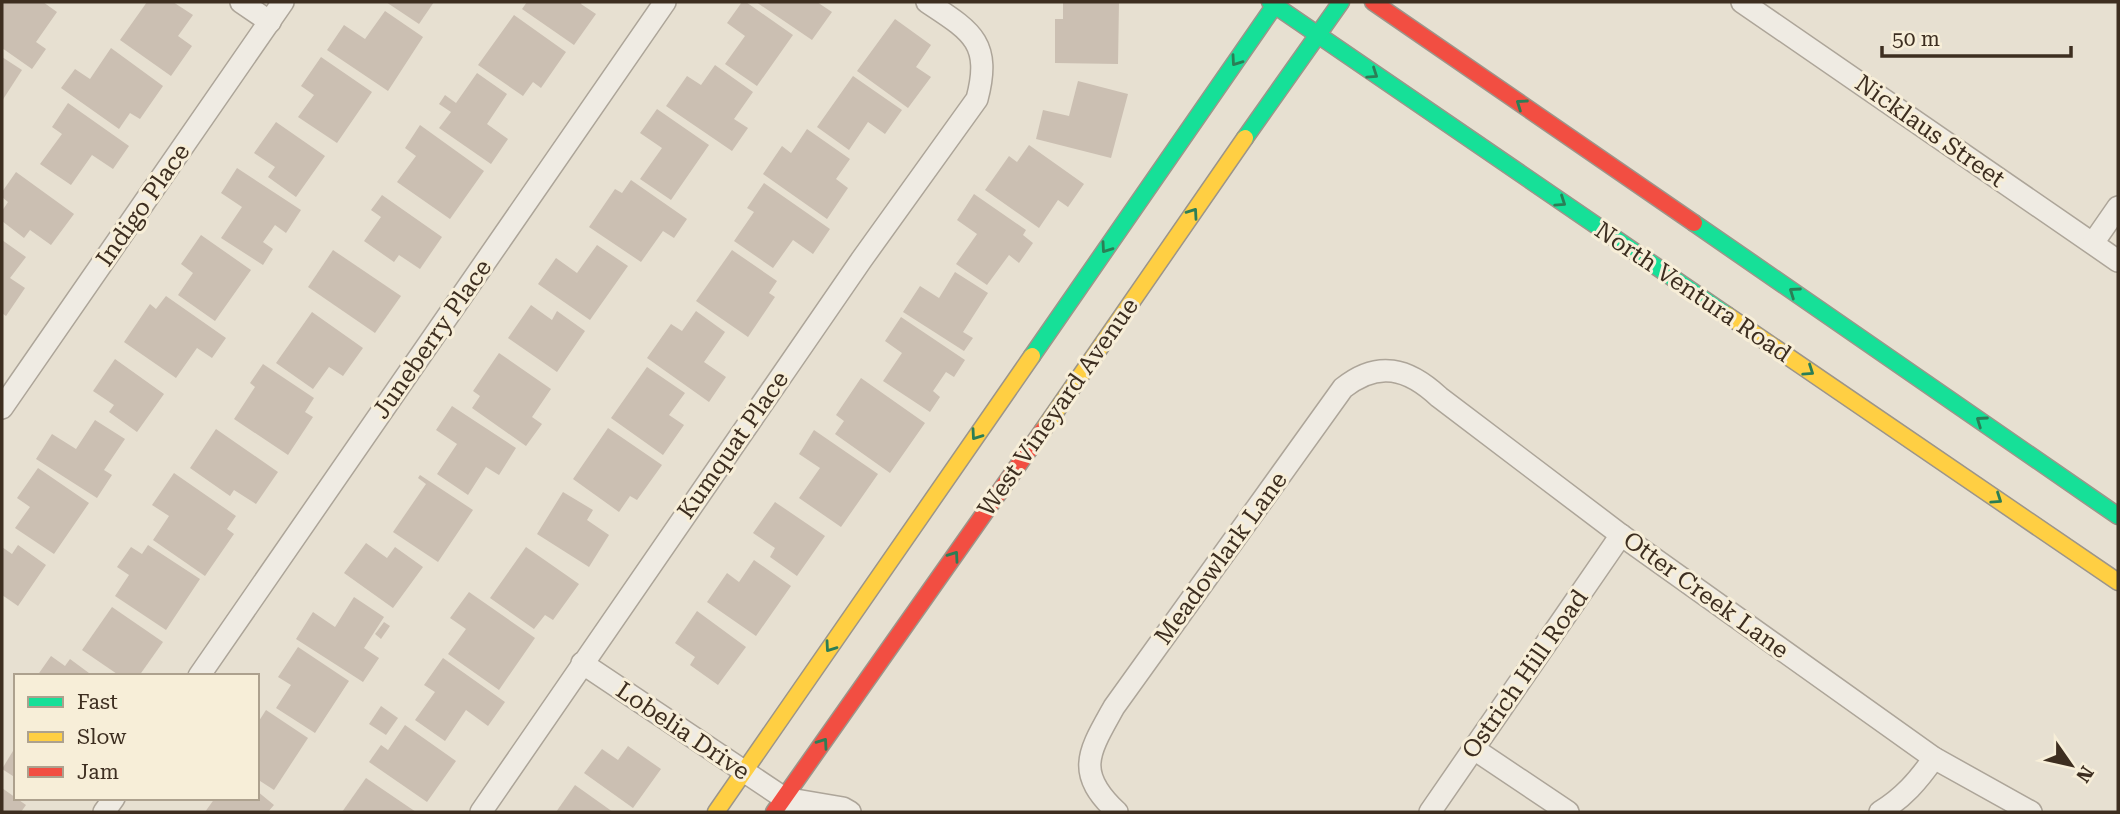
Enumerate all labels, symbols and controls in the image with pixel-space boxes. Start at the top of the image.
scale bar [1882,14,2071,58]
text: 50 m [1892,27,1940,51]
one-way arrow [1232,53,1244,66]
one-way arrow [1365,66,1378,79]
street label: Nicklaus Street [1850,69,2010,193]
one-way arrow [1516,100,1529,112]
street label: Indigo Place [90,138,196,272]
one-way arrow [1553,194,1566,207]
one-way arrow [1185,208,1197,221]
street label: North Ventura Road [1590,216,1796,368]
one-way arrow [1102,240,1114,253]
street label: Juneberry Place [367,254,497,424]
one-way arrow [1789,288,1802,300]
street label: West Vineyard Avenue [972,293,1144,521]
one-way arrow [1801,363,1814,375]
street label: Kumquat Place [672,366,794,524]
one-way arrow [1976,417,1989,429]
one-way arrow [972,427,985,440]
street label: Meadowlark Lane [1149,466,1293,650]
one-way arrow [1990,491,2003,504]
street label: Otter Creek Lane [1618,526,1794,664]
one-way arrow [946,551,958,564]
street label: Ostrich Hill Road [1456,584,1594,764]
one-way arrow [826,639,838,652]
legend [14,674,259,800]
street label: Lobelia Drive [611,676,755,786]
text: Fast [77,690,118,714]
text: Slow [77,725,127,749]
north arrow [2036,730,2106,800]
one-way arrow [815,738,827,751]
text: Jam [77,760,119,784]
text: N [2071,762,2098,787]

